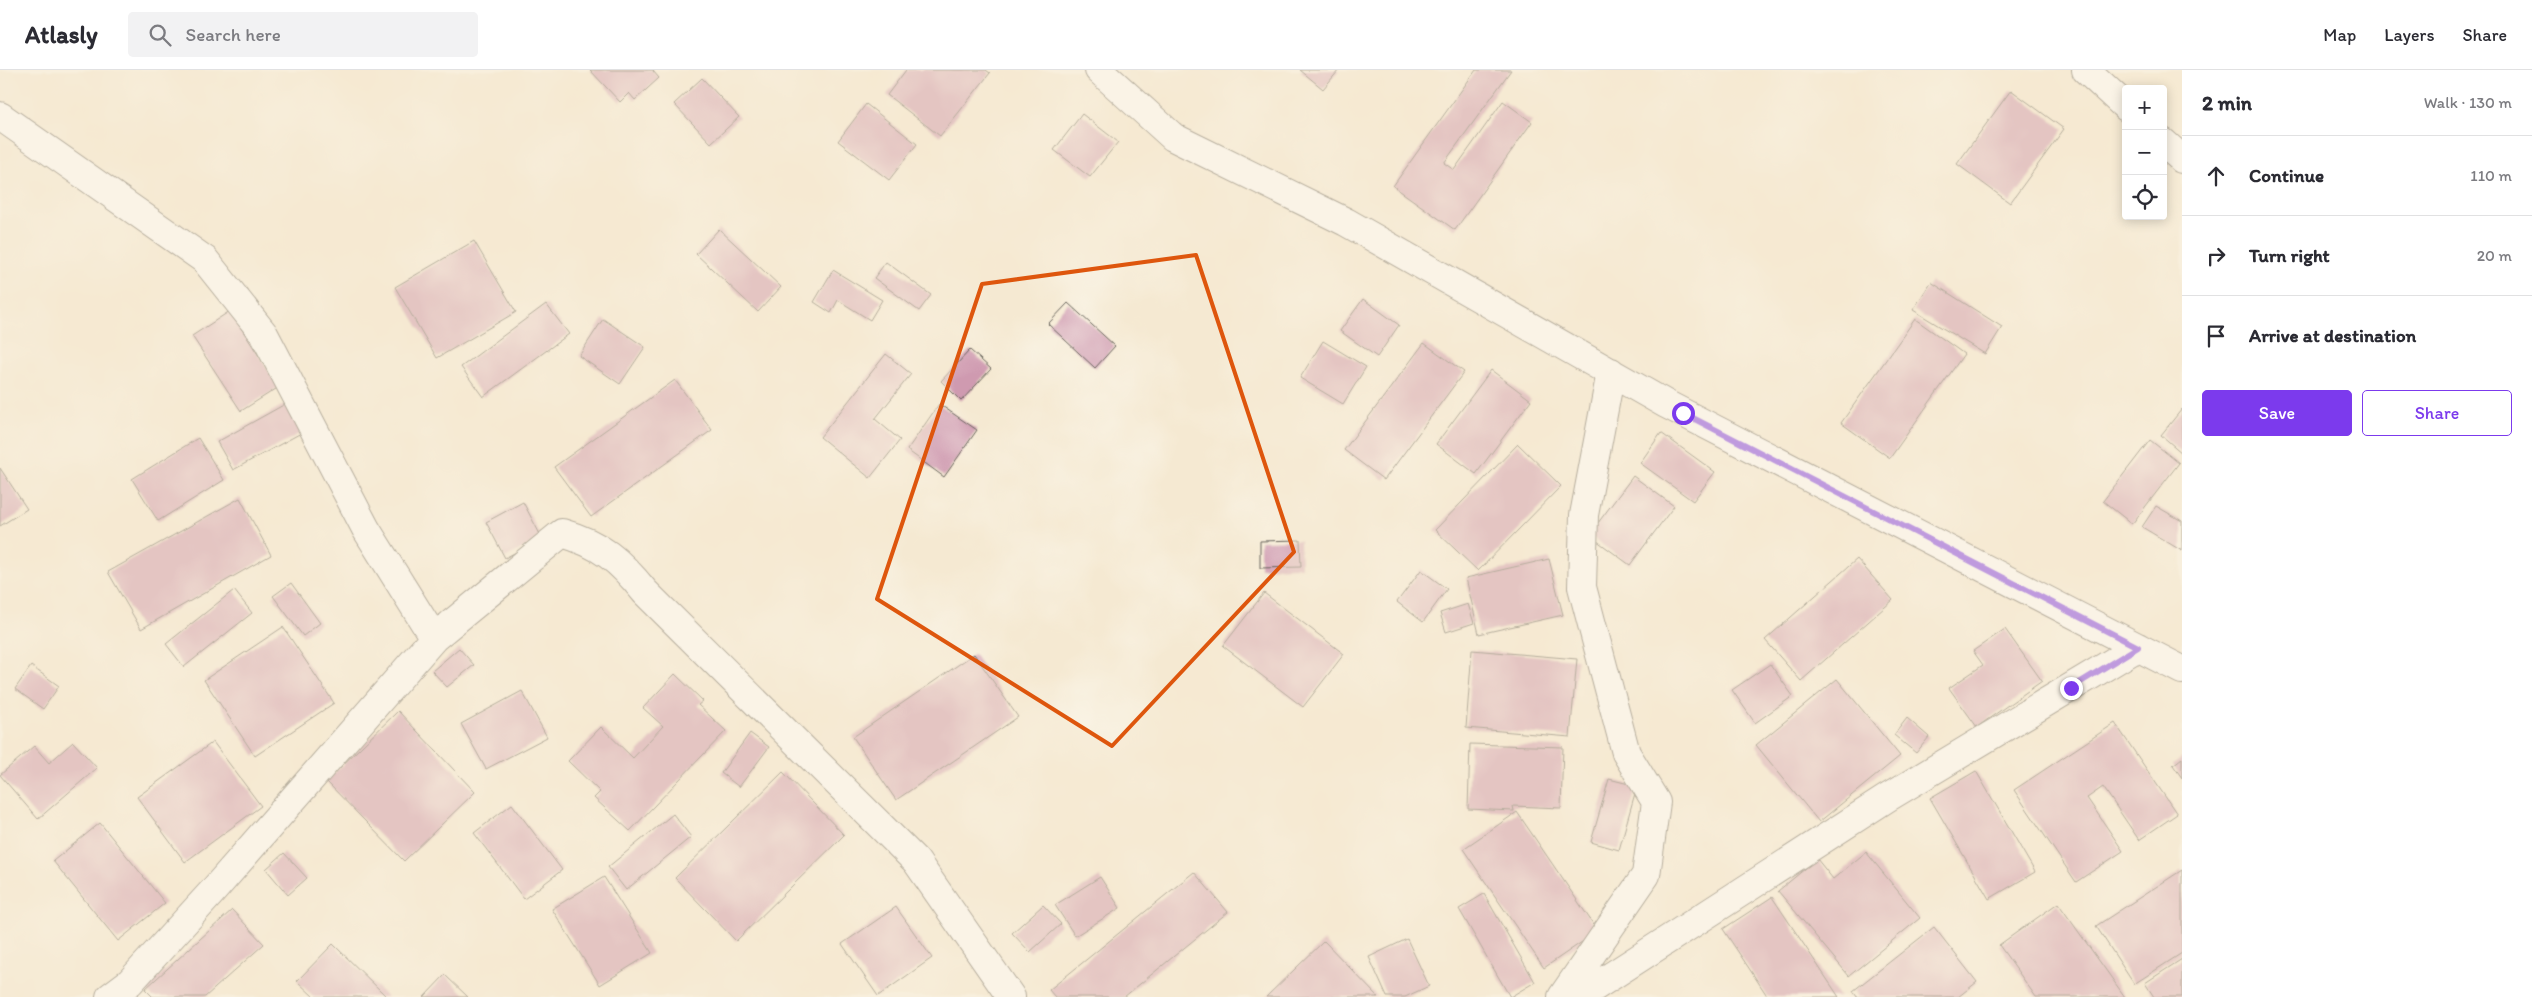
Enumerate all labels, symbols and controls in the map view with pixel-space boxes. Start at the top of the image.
search box [128,12,478,57]
text: Atlasly [25,20,98,49]
icon: search [146,21,174,49]
text: Search here [186,23,281,46]
text: Map [2323,24,2356,46]
text: Layers [2384,24,2434,46]
text: Share [2462,24,2507,46]
map controls [2122,85,2167,220]
button: + [2122,85,2167,130]
text: 2 min [2202,90,2252,115]
text: Walk · 130 m [2424,93,2512,112]
button: − [2122,130,2167,175]
icon: ahead [2202,162,2230,190]
text: Continue [2249,164,2324,187]
text: 110 m [2470,166,2512,185]
button: locate [2122,175,2167,220]
icon: right [2202,242,2230,270]
text: Turn right [2249,244,2330,267]
text: 20 m [2477,246,2512,265]
icon: arrive [2202,322,2230,350]
text: Arrive at destination [2249,324,2416,347]
button: Save [2202,390,2352,436]
button: Share [2362,390,2512,436]
route start [1672,402,1695,425]
route end [2060,677,2083,700]

